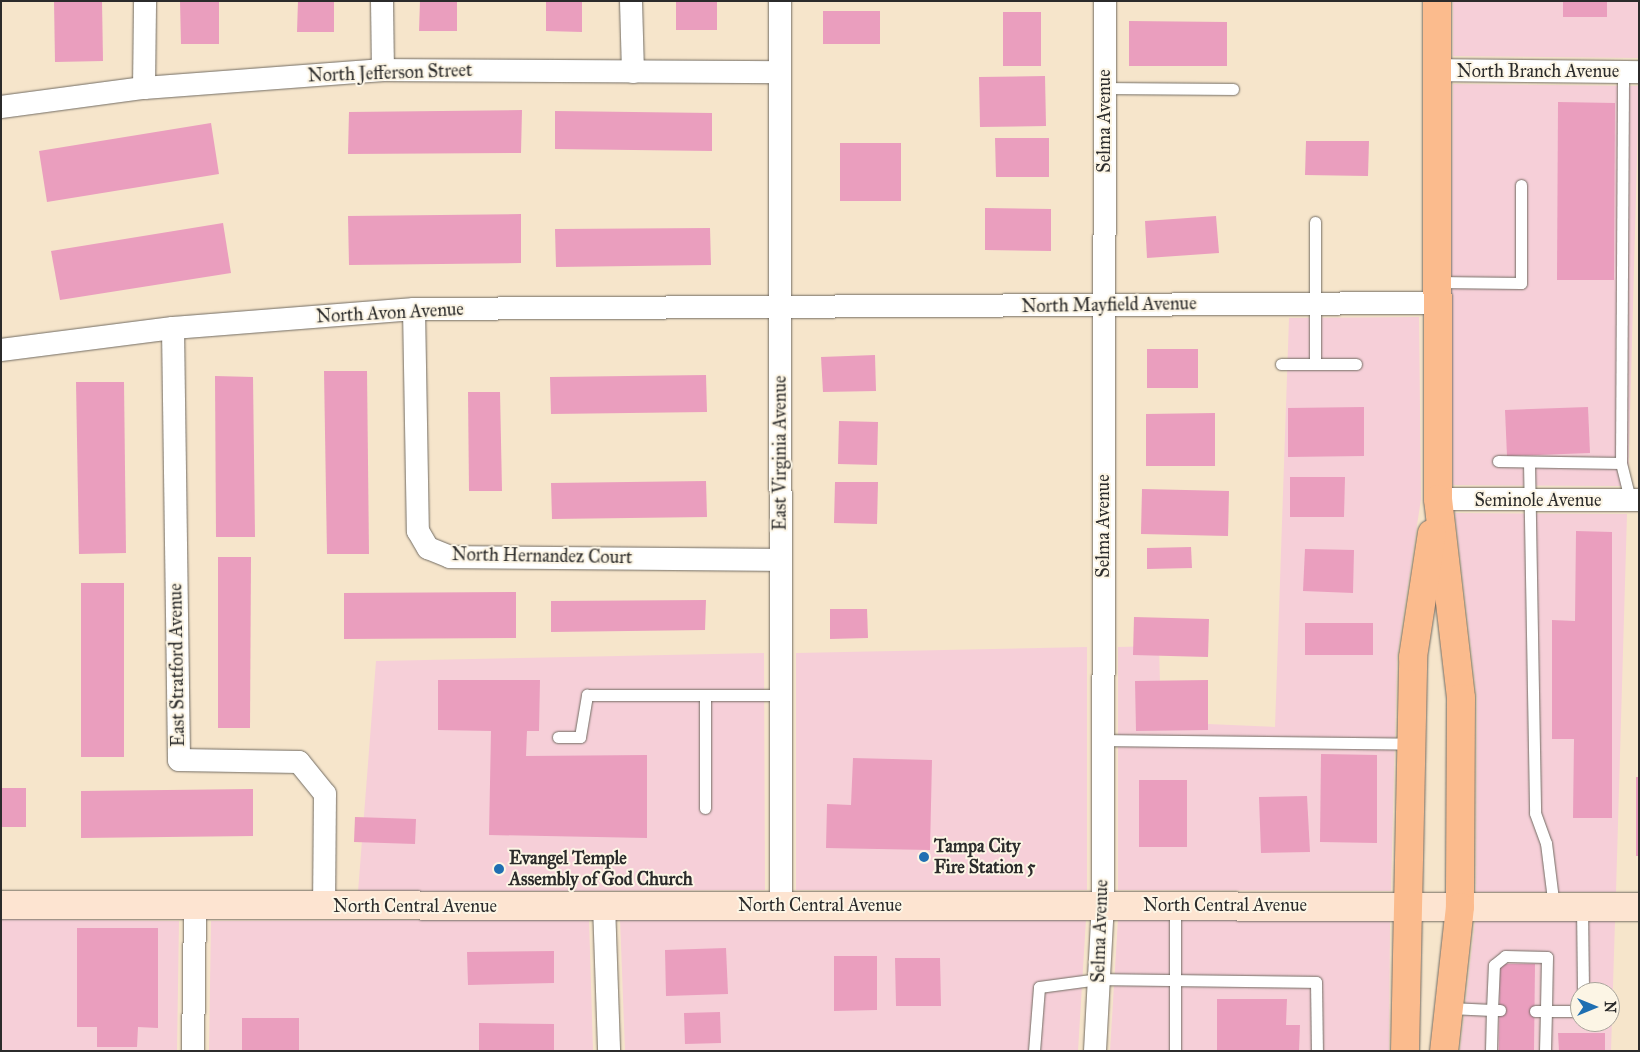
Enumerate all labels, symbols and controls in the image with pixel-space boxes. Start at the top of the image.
street label: North Jefferson Street [307,59,473,87]
street label: North Branch Avenue [1457,60,1619,82]
street label: Selma Avenue [1093,69,1115,173]
street label: North Mayfield Avenue [1021,293,1197,317]
street label: North Avon Avenue [316,298,464,328]
street label: East Virginia Avenue [769,375,791,531]
street label: Selma Avenue [1092,474,1114,578]
street label: Seminole Avenue [1474,489,1602,511]
street label: North Hernandez Court [451,544,633,568]
street label: East Stratford Avenue [165,583,189,747]
place label: Tampa City Fire Station 5 [934,836,1035,879]
place label: Evangel Temple Assembly of God Church [509,848,693,891]
marker: Tampa City Fire Station 5 [918,851,930,863]
marker: Evangel Temple Assembly of God Church [493,863,505,875]
street label: Selma Avenue [1087,879,1113,983]
street label: North Central Avenue [738,894,902,916]
street label: North Central Avenue [1143,894,1307,916]
street label: North Central Avenue [333,895,497,917]
north arrow [1570,982,1620,1032]
text: N [1601,1001,1618,1013]

